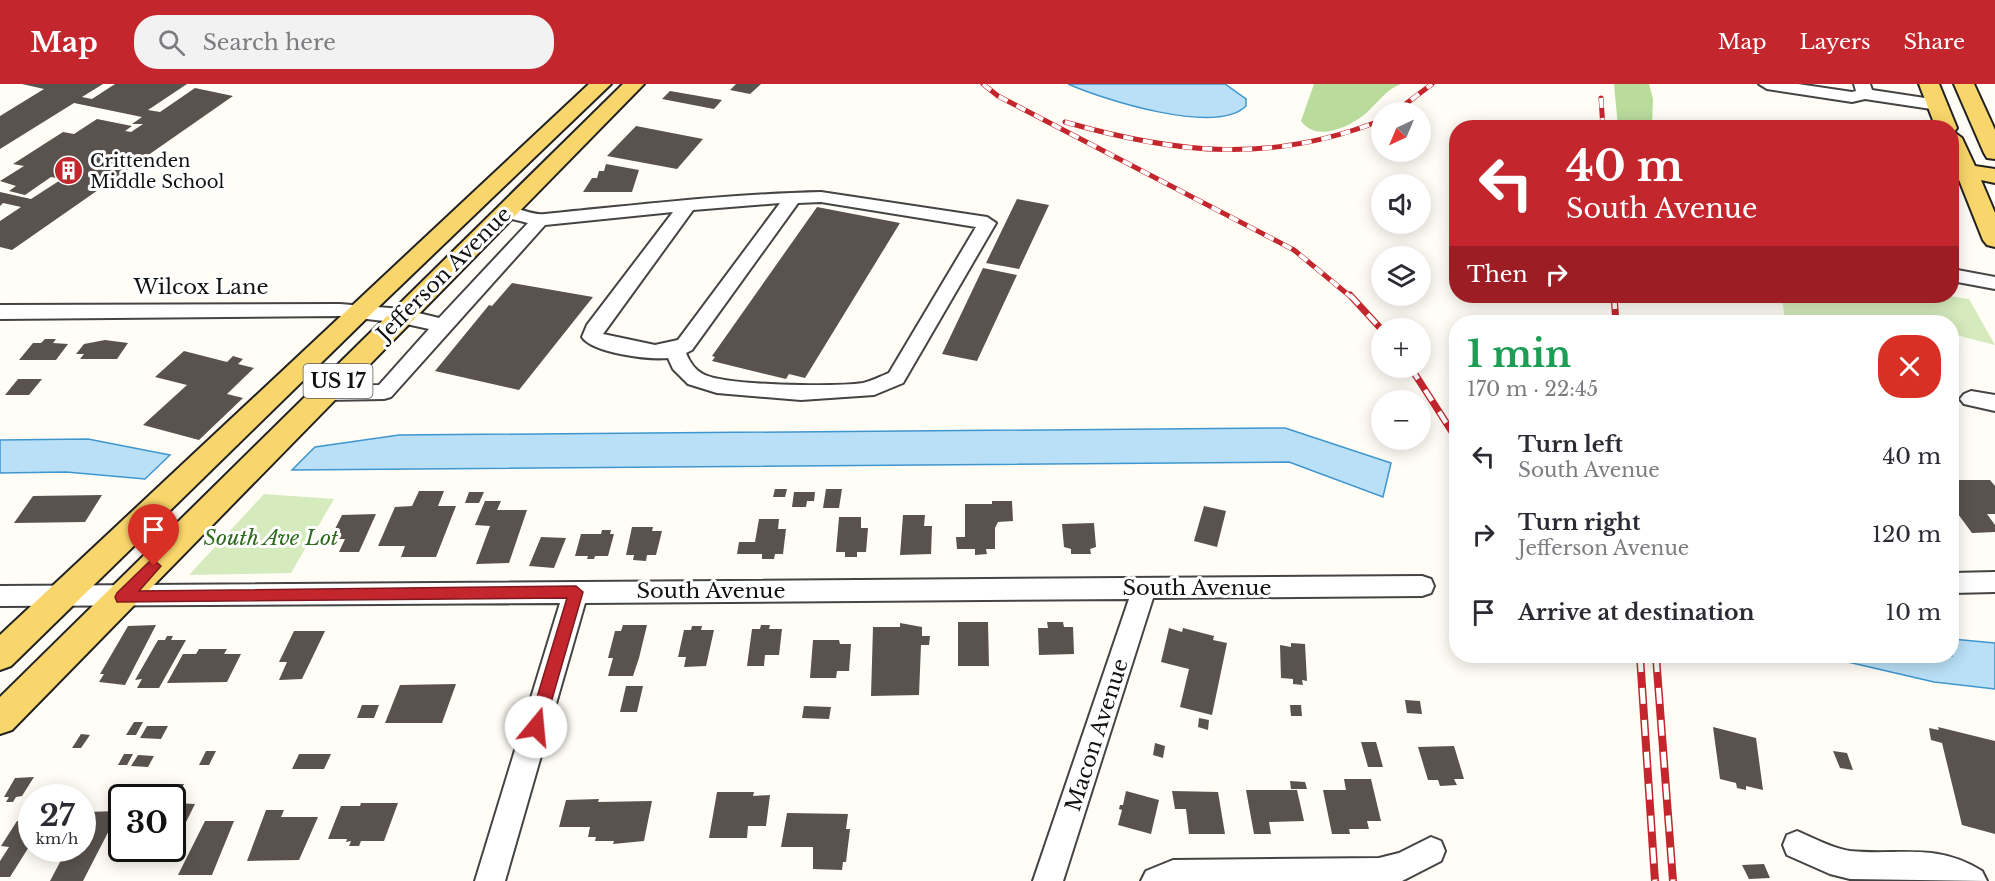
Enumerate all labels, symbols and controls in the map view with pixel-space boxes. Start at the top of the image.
search box [134,15,554,69]
text: Map [30,25,98,60]
icon: search [155,26,188,59]
text: Search here [203,29,336,56]
text: Map [1718,29,1767,55]
text: Layers [1800,29,1871,55]
text: Share [1904,29,1965,55]
north arrow [1371,102,1431,162]
map controls [1371,102,1431,450]
text: 40 m [1566,140,1683,192]
icon: left [1467,144,1545,222]
place label: Crittenden Middle School [90,150,225,193]
building icon: Crittenden Middle School [53,155,85,187]
button: sound [1371,174,1431,234]
text: South Avenue [1566,192,1757,225]
street label: Jefferson Avenue [369,201,517,349]
button: layers [1371,246,1431,306]
icon: right [1540,258,1573,291]
text: Then [1467,261,1528,288]
street label: Wilcox Lane [133,274,268,300]
button: + [1371,318,1431,378]
text: 1 min [1467,332,1571,377]
button: close [1878,335,1941,398]
road number: US 17 [304,364,372,398]
text: 170 m · 22:45 [1467,377,1598,401]
button: − [1371,390,1431,450]
text: Turn left [1518,431,1623,458]
icon: left [1467,440,1500,473]
text: 40 m [1883,443,1941,470]
text: South Avenue [1518,458,1660,482]
pin [128,504,179,566]
text: Turn right [1518,509,1640,536]
icon: arrive [137,513,170,546]
icon: right [1467,518,1500,551]
text: 120 m [1872,521,1941,548]
park label: South Ave Lot [204,525,339,551]
text: Jefferson Avenue [1518,536,1689,560]
street label: South Avenue [1123,575,1271,601]
street label: South Avenue [637,578,785,604]
icon: arrive [1467,596,1500,629]
text: Arrive at destination [1518,599,1755,626]
text: 10 m [1886,599,1941,626]
street label: Macon Avenue [1060,655,1134,815]
position arrow [504,695,568,759]
speed limit sign: 30 [108,784,186,862]
text: 27 [39,797,75,834]
text: km/h [36,829,78,848]

